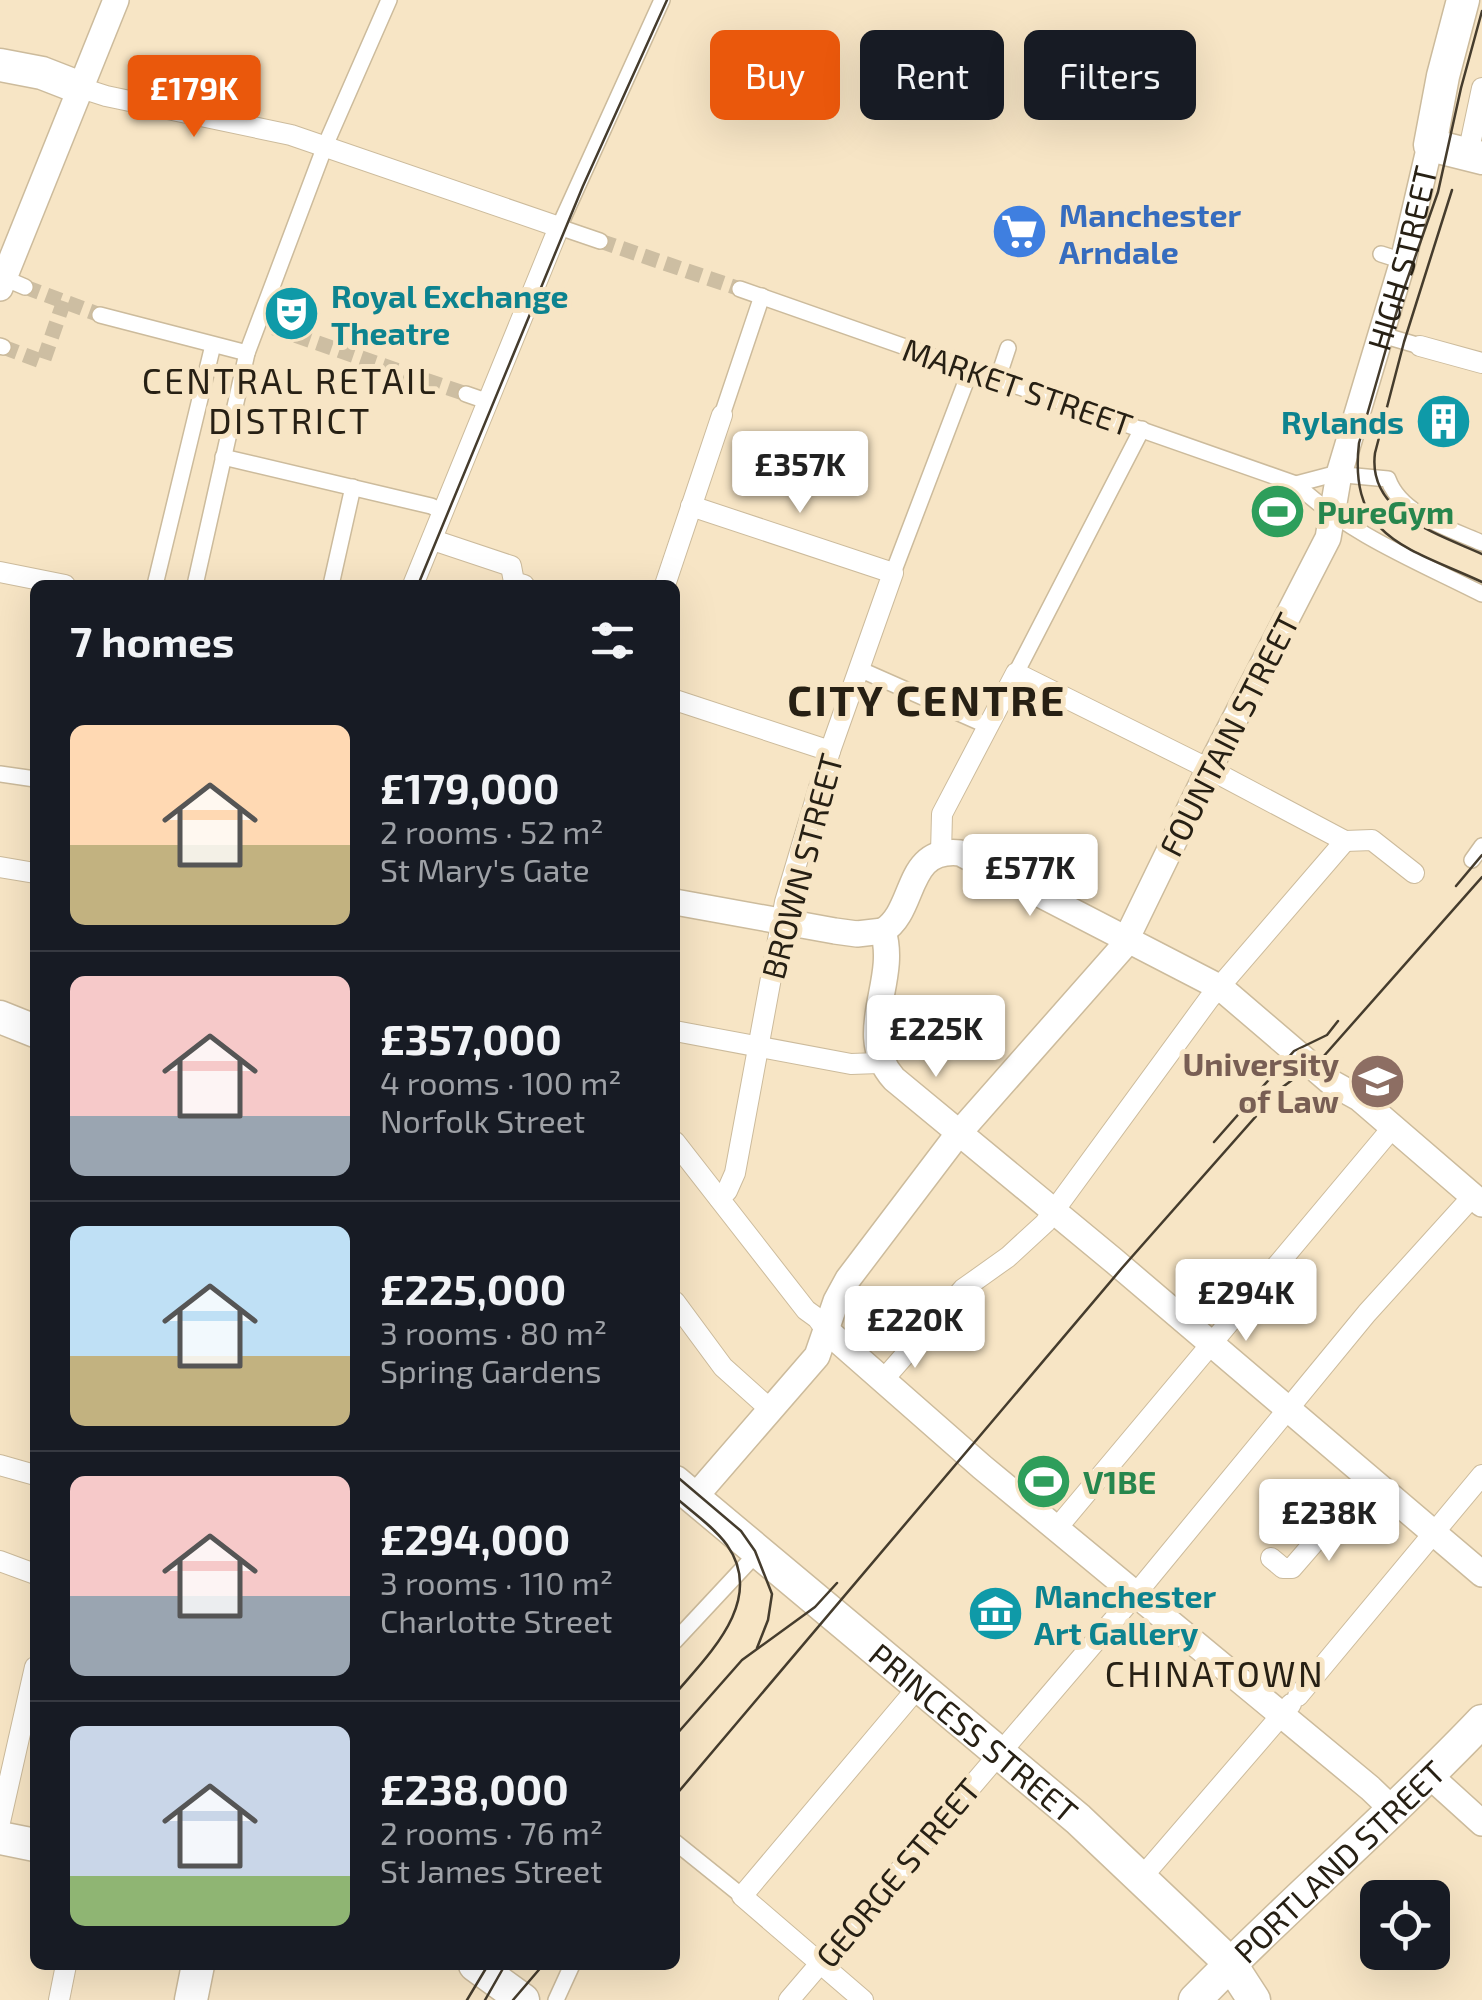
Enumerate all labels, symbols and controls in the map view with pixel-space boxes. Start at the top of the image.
chip: Buy [710,30,840,120]
chip: Rent [860,30,1004,120]
chip: Filters [1024,30,1196,120]
pin: £179K [124,55,264,140]
text: £179K [150,68,238,106]
street label: HIGH STREET [1358,162,1444,354]
place label: Manchester Arndale [1059,195,1241,270]
supermarket icon: Manchester Arndale [990,202,1050,262]
place label: Royal Exchange Theatre [331,276,569,351]
theatre icon: Royal Exchange Theatre [262,283,322,343]
street label: MARKET STREET [898,329,1138,443]
district label: CENTRAL RETAIL DISTRICT [142,359,438,441]
building icon: Rylands [1413,391,1473,451]
place label: Rylands [1281,402,1404,441]
pin: £357K [730,431,870,516]
text: £357K [754,444,846,482]
sports icon: PureGym [1248,481,1308,541]
place label: PureGym [1317,492,1454,531]
street label: FOUNTAIN STREET [1150,606,1306,862]
icon: filters [585,613,640,668]
text: 7 homes [70,615,234,665]
district label: CITY CENTRE [787,674,1067,724]
street label: BROWN STREET [753,749,849,983]
text: £179,000 [380,762,559,812]
icon: home [150,765,270,885]
text: 2 rooms · 52 m² [380,812,604,850]
pin: £577K [960,834,1100,919]
text: £577K [985,847,1075,885]
text: St Mary's Gate [380,850,590,888]
pin: £225K [866,995,1006,1080]
text: £225K [889,1008,983,1046]
text: £357,000 [380,1013,562,1063]
icon: home [150,1016,270,1136]
place label: University of Law [1182,1044,1339,1119]
school or university icon: University of Law [1348,1051,1408,1111]
text: 4 rooms · 100 m² [380,1063,621,1101]
text: Norfolk Street [380,1101,585,1139]
pin: £294K [1176,1259,1316,1344]
text: £225,000 [380,1263,566,1313]
icon: home [150,1266,270,1386]
text: £294K [1198,1272,1294,1310]
pin: £220K [845,1286,985,1371]
text: £220K [867,1299,963,1337]
text: 3 rooms · 80 m² [380,1313,607,1351]
text: Spring Gardens [380,1351,601,1389]
sports icon: V1BE [1014,1451,1074,1511]
place label: V1BE [1083,1462,1156,1500]
pin: £238K [1259,1479,1399,1564]
text: £238K [1281,1492,1377,1530]
text: £294,000 [380,1513,570,1563]
icon: home [150,1516,270,1636]
text: 3 rooms · 110 m² [380,1563,613,1601]
place label: Manchester Art Gallery [1034,1576,1216,1652]
museum icon: Manchester Art Gallery [965,1583,1025,1643]
text: Charlotte Street [380,1601,613,1639]
street label: PRINCESS STREET [862,1634,1086,1830]
district label: CHINATOWN [1105,1652,1325,1694]
street label: PORTLAND STREET [1225,1752,1452,1970]
text: £238,000 [380,1763,569,1813]
icon: home [150,1766,270,1886]
street label: GEORGE STREET [807,1770,987,1974]
text: 2 rooms · 76 m² [380,1813,603,1851]
text: St James Street [380,1851,602,1889]
map controls [1360,1880,1450,1970]
button: locate [1360,1880,1450,1970]

